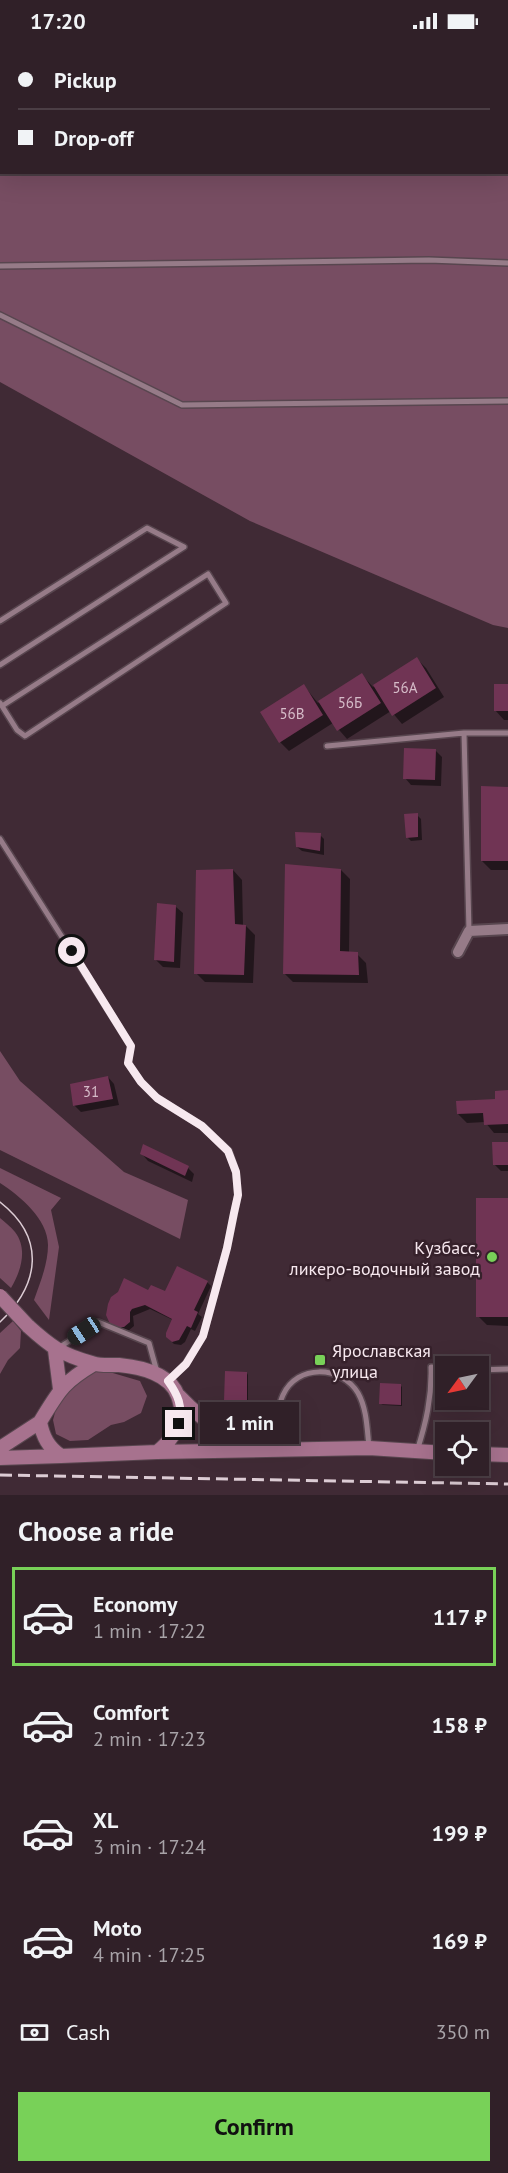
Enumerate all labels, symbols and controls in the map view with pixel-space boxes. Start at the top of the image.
text: 17:20 [30,7,86,35]
text: Pickup [54,66,117,94]
text: Drop-off [54,124,133,152]
house number: 56А [392,678,418,697]
house number: 56Б [338,693,362,712]
house number: 56В [279,704,305,723]
route start [58,937,85,964]
house number: 31 [83,1082,99,1101]
place label: Кузбасс, ликеро-водочный завод [289,1236,480,1280]
marker: Кузбасс, ликеро-водочный завод [485,1250,499,1264]
car [64,1314,104,1348]
place label: Ярославская улица [332,1339,431,1383]
marker: Ярославская улица [313,1353,327,1367]
north arrow [435,1356,489,1410]
map controls [435,1356,489,1476]
callout: 1 min [200,1403,299,1445]
route end [165,1410,192,1437]
text: 1 min [225,1410,274,1436]
button: locate [435,1422,489,1476]
text: Choose a ride [18,1514,174,1548]
icon: car [21,1590,75,1644]
text: Economy [93,1590,177,1618]
text: 117 ₽ [433,1603,487,1631]
text: 1 min · 17:22 [93,1618,206,1644]
icon: car [21,1698,75,1752]
text: Comfort [93,1698,169,1726]
text: 158 ₽ [432,1711,487,1739]
text: 2 min · 17:23 [93,1726,206,1752]
icon: car [21,1806,75,1860]
text: XL [93,1806,118,1834]
text: 199 ₽ [432,1819,487,1847]
text: 3 min · 17:24 [93,1834,206,1860]
icon: car [21,1914,75,1968]
text: Moto [93,1914,142,1942]
text: 169 ₽ [432,1927,487,1955]
text: 4 min · 17:25 [93,1942,206,1968]
icon: cash [18,2016,51,2049]
text: Cash [66,2018,110,2046]
text: 350 m [436,2019,490,2045]
button: Confirm [18,2092,490,2161]

